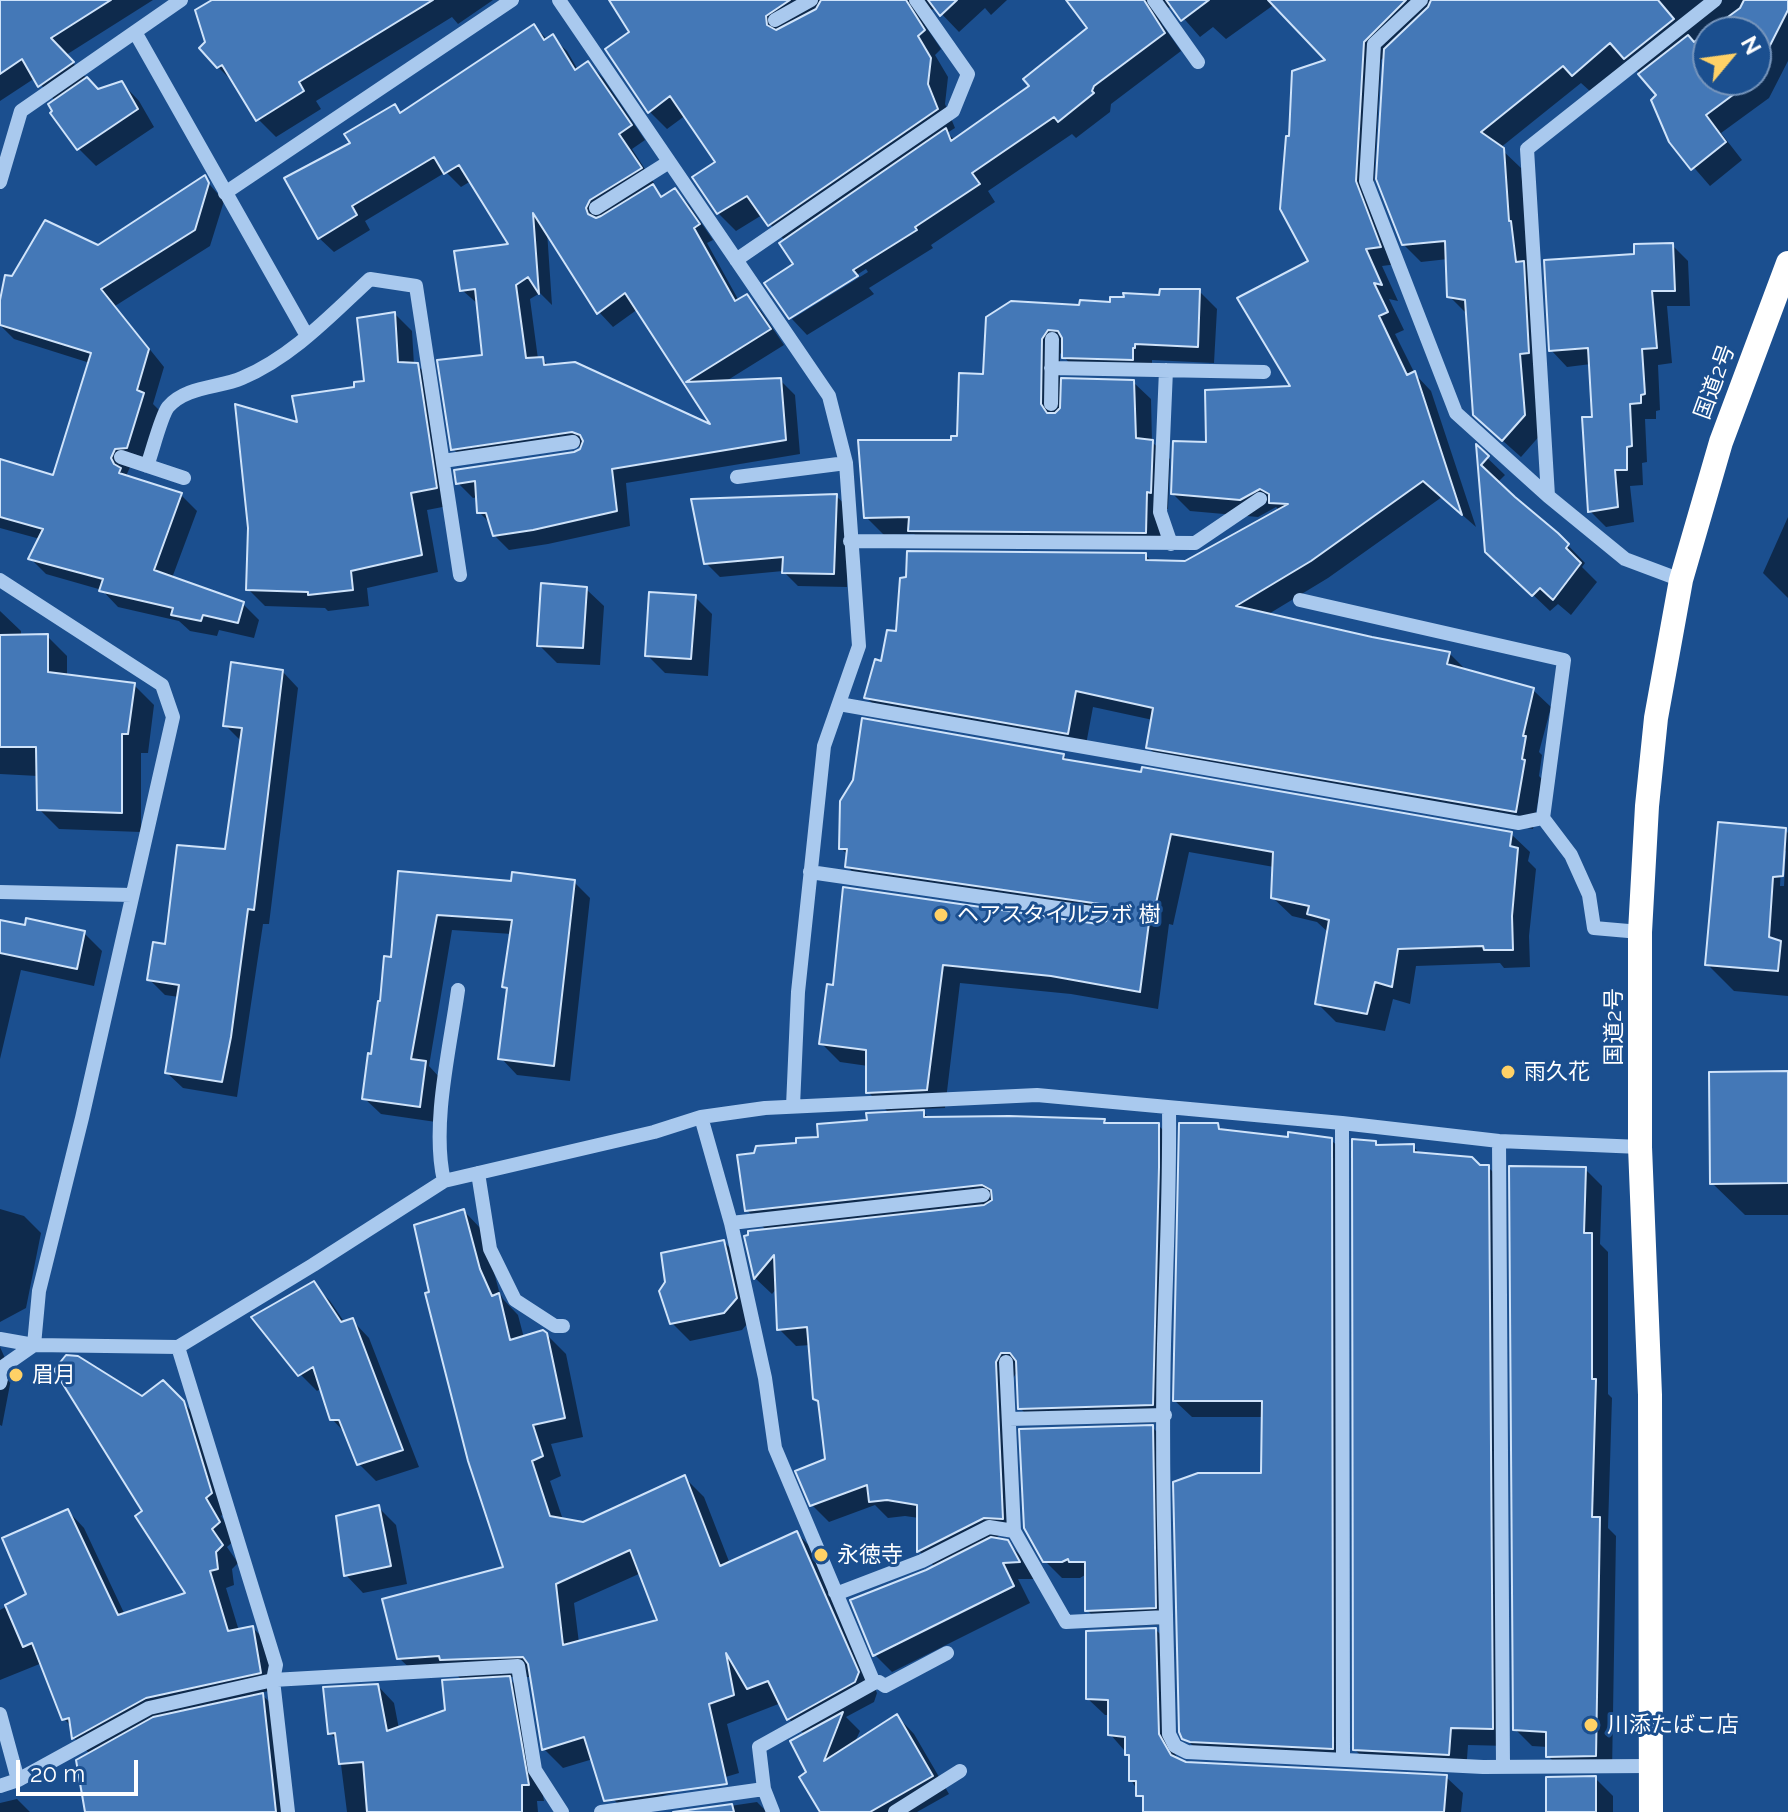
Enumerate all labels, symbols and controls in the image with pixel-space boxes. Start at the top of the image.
north arrow [1692,16,1772,96]
text: N [1736,32,1767,59]
street label: 国道2号 [1689,341,1741,423]
place label: ヘアスタイルラボ 樹 [957,902,1161,928]
marker: ヘアスタイルラボ 樹 [932,906,950,924]
street label: 国道2号 [1601,988,1627,1066]
place label: 雨久花 [1524,1059,1590,1085]
marker: 雨久花 [1499,1063,1517,1081]
place label: 眉月 [32,1362,76,1388]
marker: 眉月 [7,1366,25,1384]
place label: 永徳寺 [837,1542,903,1568]
marker: 永徳寺 [812,1546,830,1564]
place label: 川添たばこ店 [1607,1712,1739,1738]
marker: 川添たばこ店 [1582,1716,1600,1734]
scale bar [20,1744,142,1794]
text: 20 m [30,1759,85,1788]

